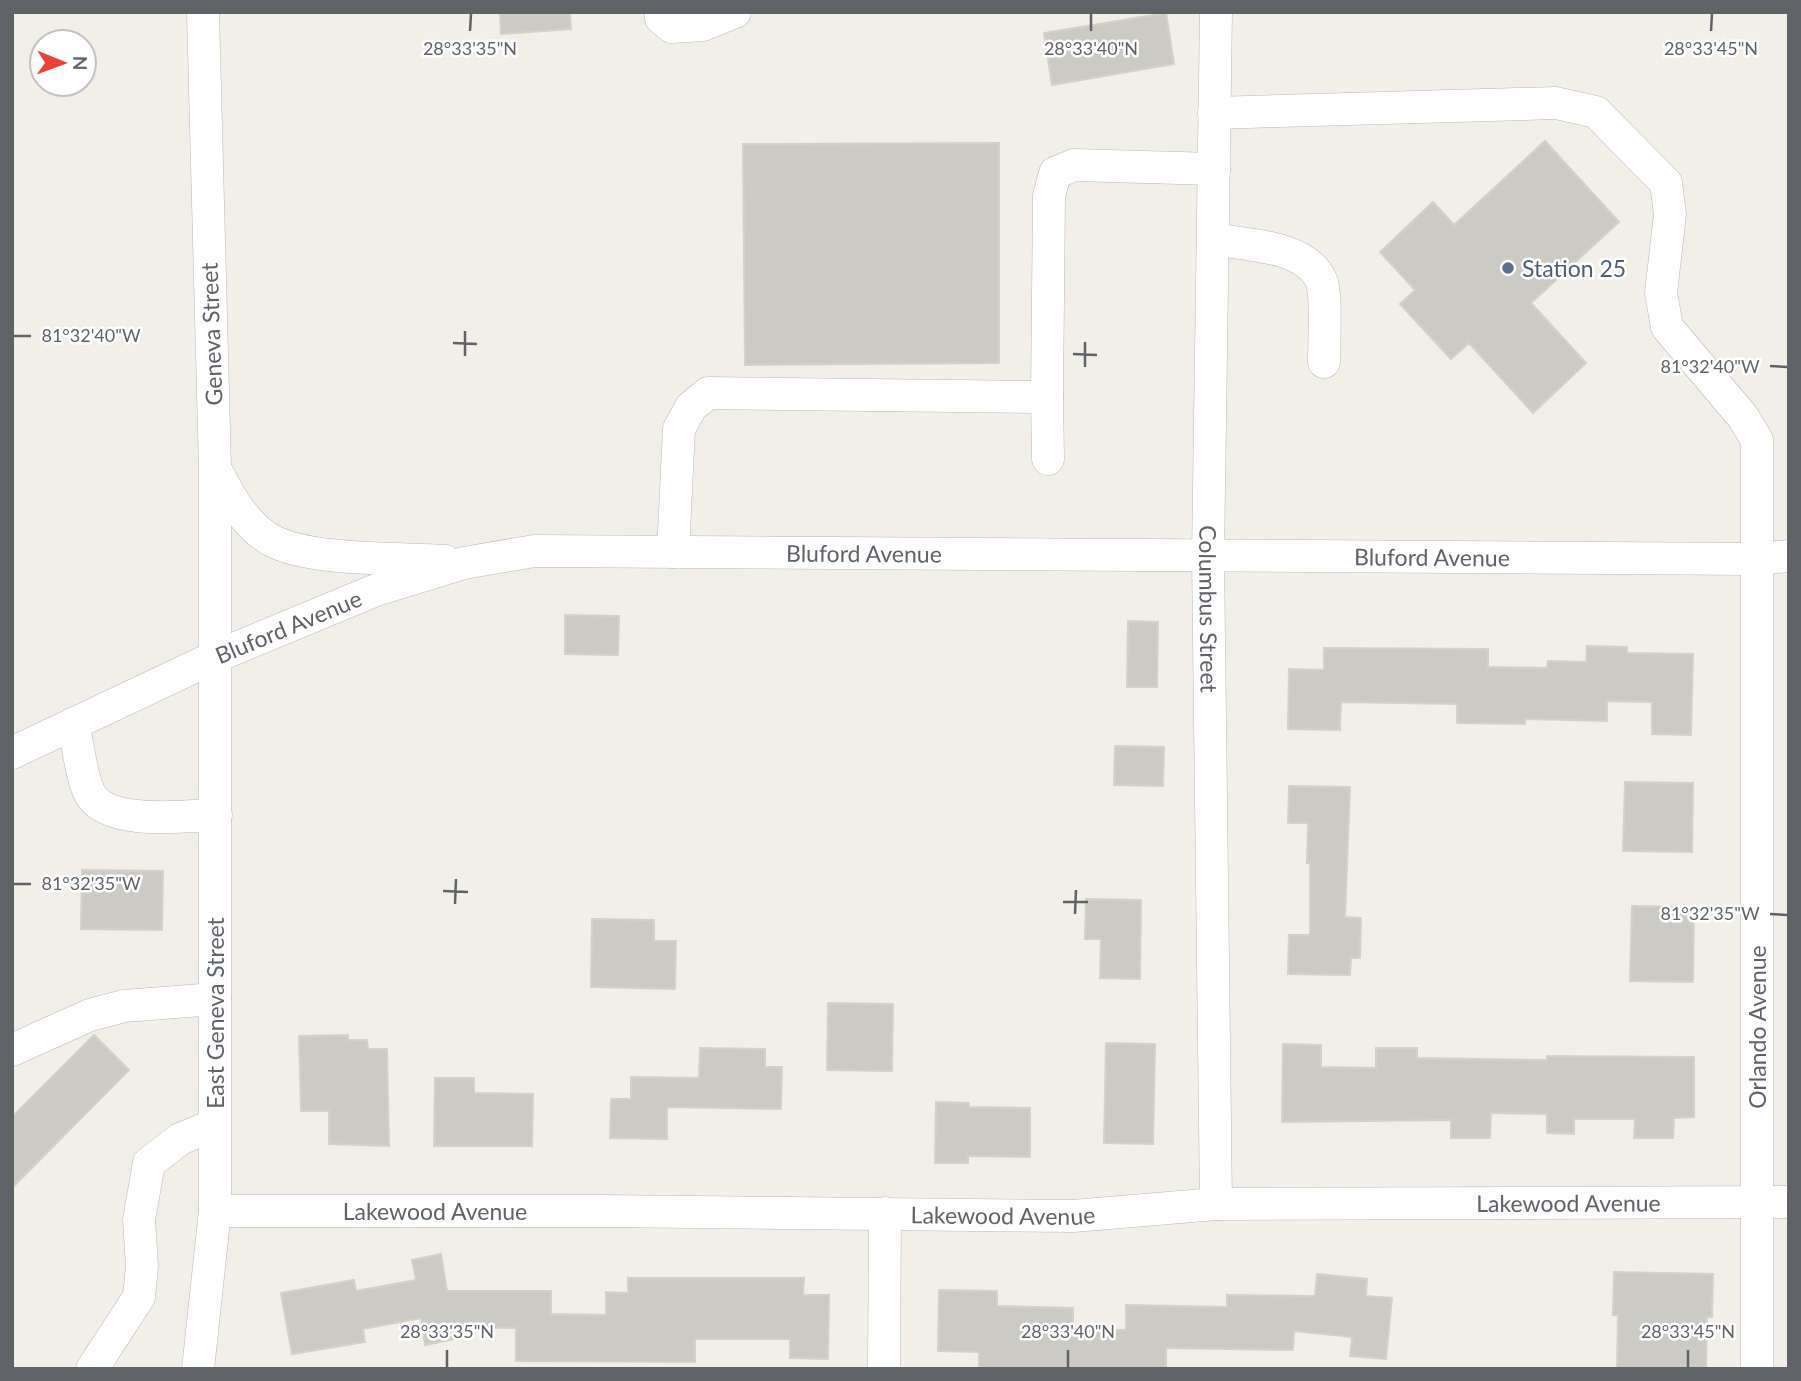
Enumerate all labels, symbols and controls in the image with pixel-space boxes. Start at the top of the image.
north arrow [28,28,98,98]
text: 28°33'35"N [423,37,517,59]
text: 28°33'40"N [1044,37,1138,59]
text: 28°33'45"N [1664,37,1758,59]
text: N [69,56,92,71]
place label: Station 25 [1522,254,1626,282]
marker: Station 25 [1500,260,1516,276]
street label: Geneva Street [194,261,227,406]
text: 81°32'40"W [41,324,141,346]
text: 81°32'40"W [1660,355,1760,377]
street label: Columbus Street [1194,525,1224,694]
street label: Bluford Avenue [786,539,942,568]
street label: Bluford Avenue [1354,542,1510,571]
street label: Bluford Avenue [211,584,366,669]
text: 81°32'35"W [41,872,141,894]
text: 81°32'35"W [1660,902,1760,924]
street label: East Geneva Street [201,916,229,1109]
street label: Orlando Avenue [1743,945,1771,1109]
street label: Lakewood Avenue [1476,1188,1661,1217]
street label: Lakewood Avenue [343,1197,527,1225]
street label: Lakewood Avenue [911,1200,1096,1230]
text: 28°33'35"N [400,1320,494,1342]
text: 28°33'40"N [1021,1320,1115,1342]
text: 28°33'45"N [1641,1320,1735,1342]

